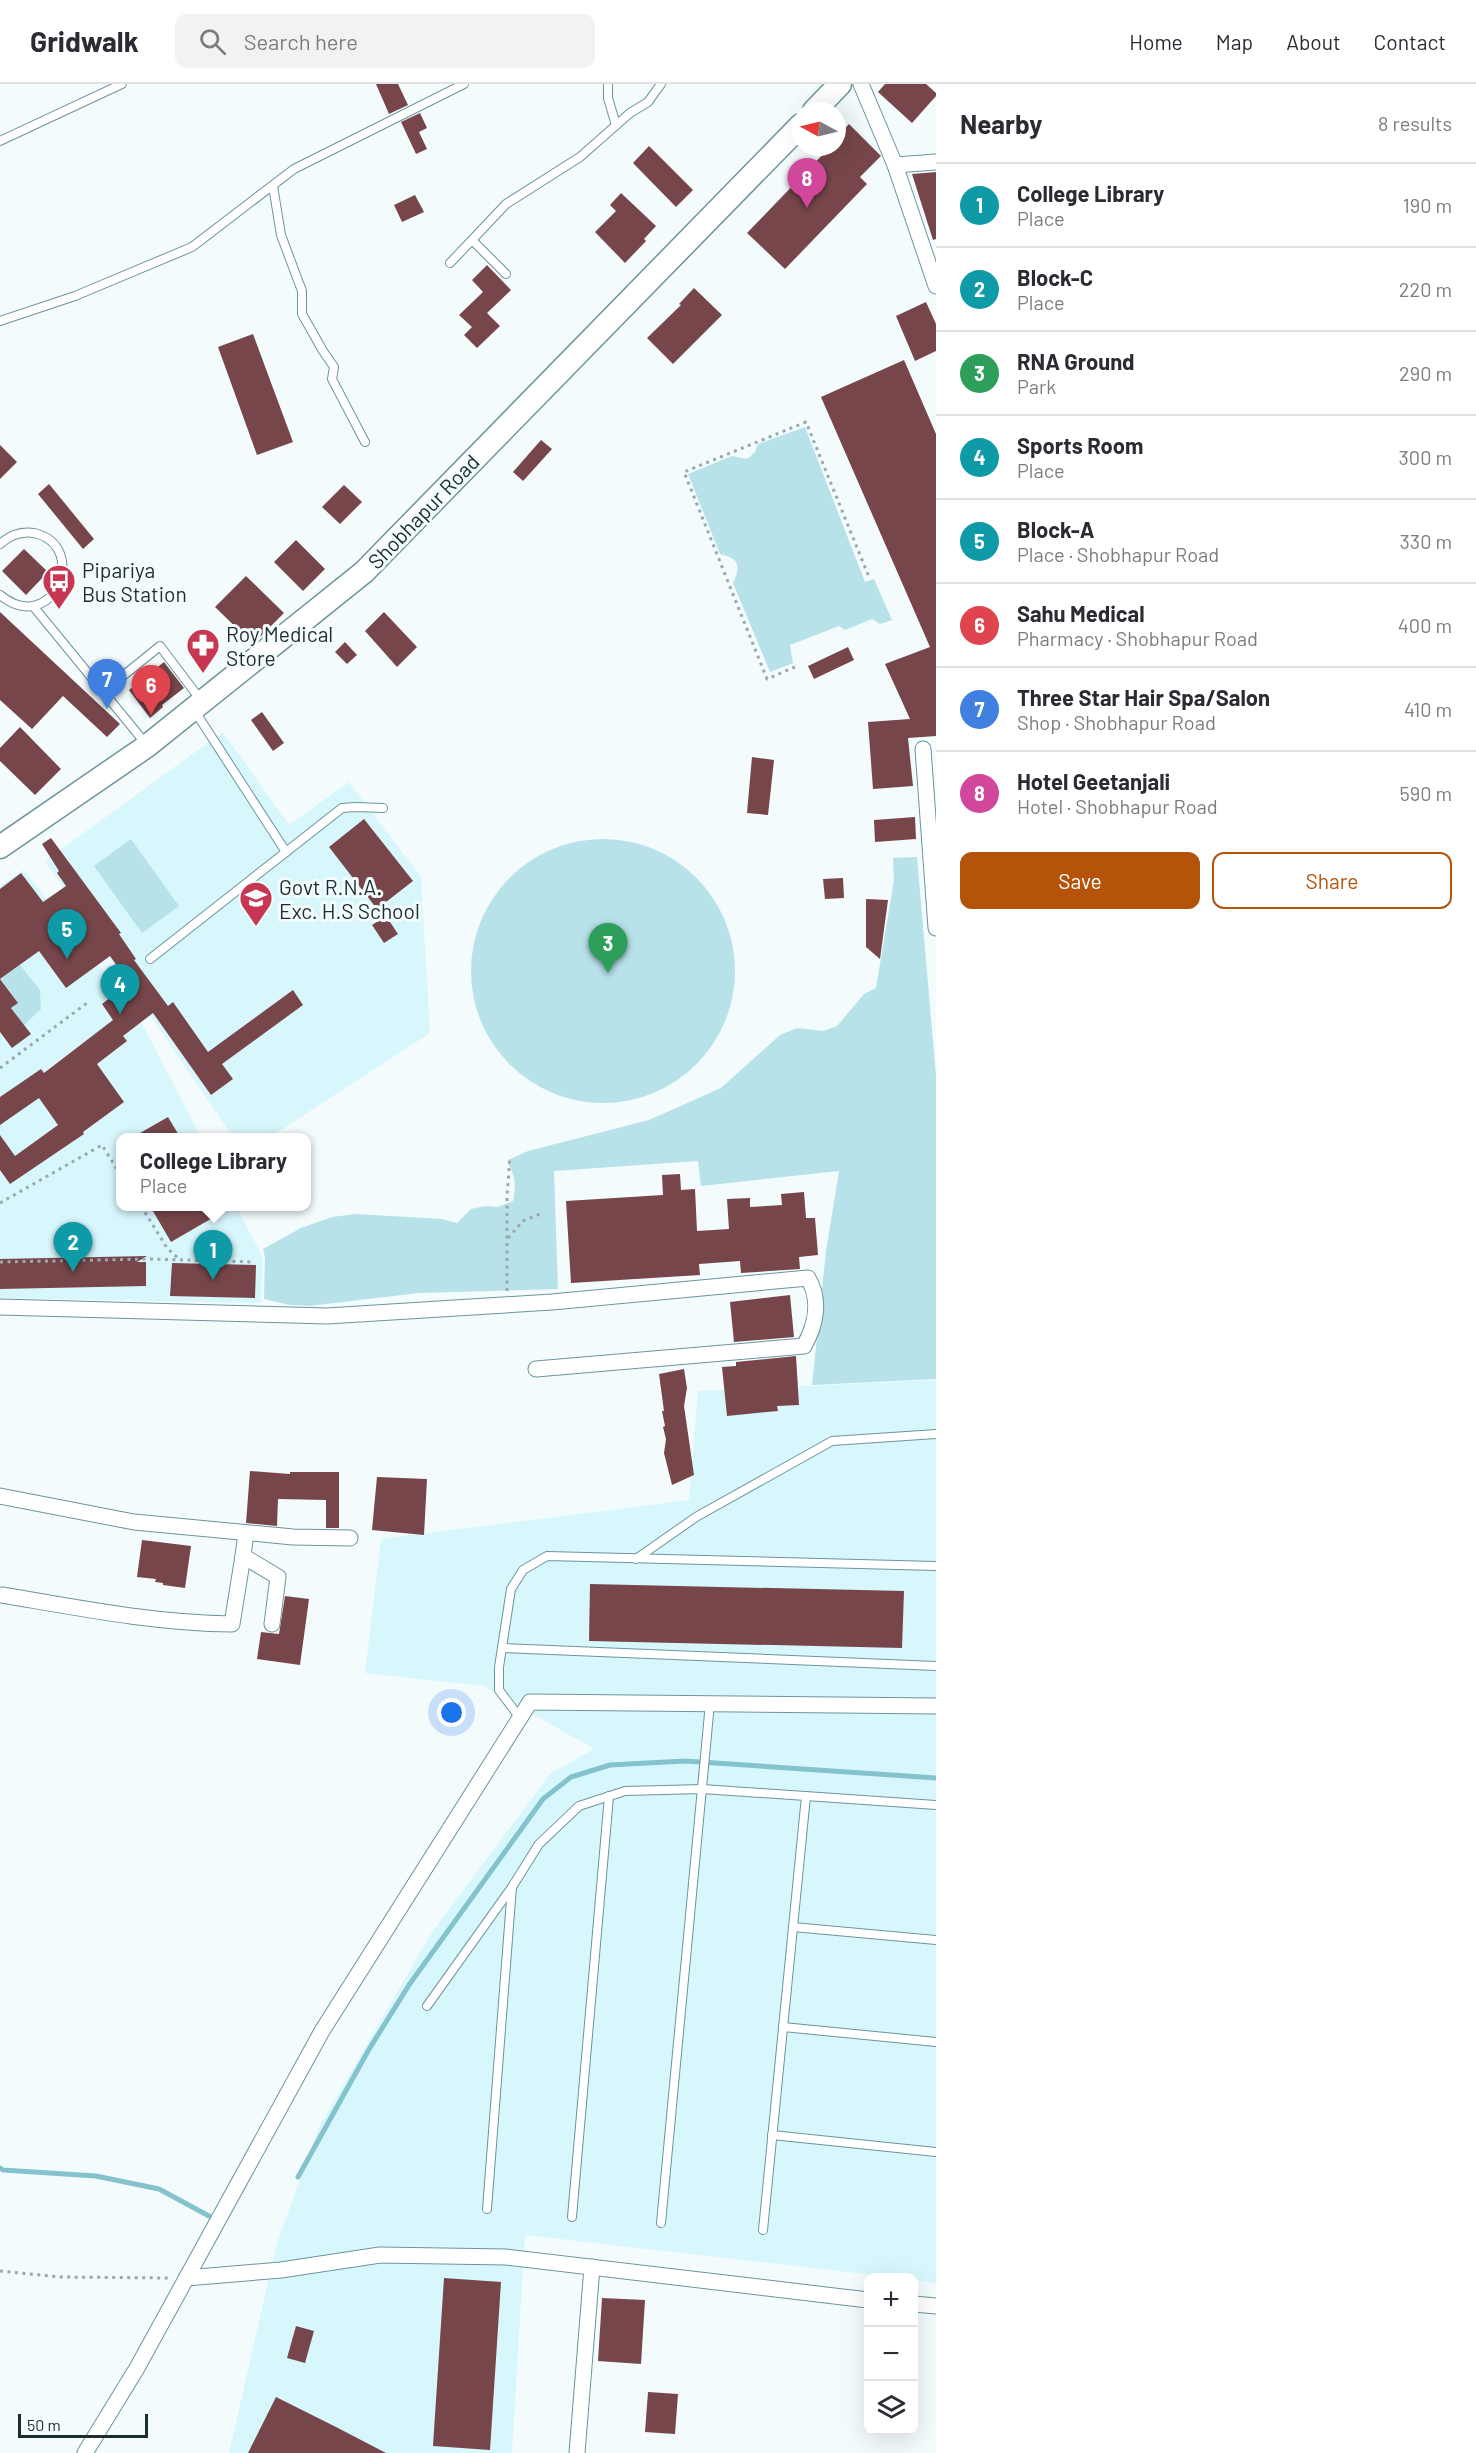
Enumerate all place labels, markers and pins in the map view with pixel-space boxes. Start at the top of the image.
pin: 8 [788,158,826,208]
place label: Pipariya Bus Station [82,557,187,606]
bus stop icon: Pipariya Bus Station [41,563,77,610]
place label: Roy Medical Store [226,621,333,670]
pharmacy icon: Roy Medical Store [185,627,221,674]
pin: 7 [88,660,126,709]
pin: 6 [132,666,170,715]
place label: Govt R.N.A. Exc. H.S School [279,874,420,923]
school or university icon: Govt R.N.A. Exc. H.S School [238,880,274,927]
pin: 5 [48,910,86,959]
pin: 3 [588,924,628,973]
pin: 4 [100,964,140,1014]
pin: 2 [54,1222,92,1272]
pin: 1 [194,1230,232,1280]

